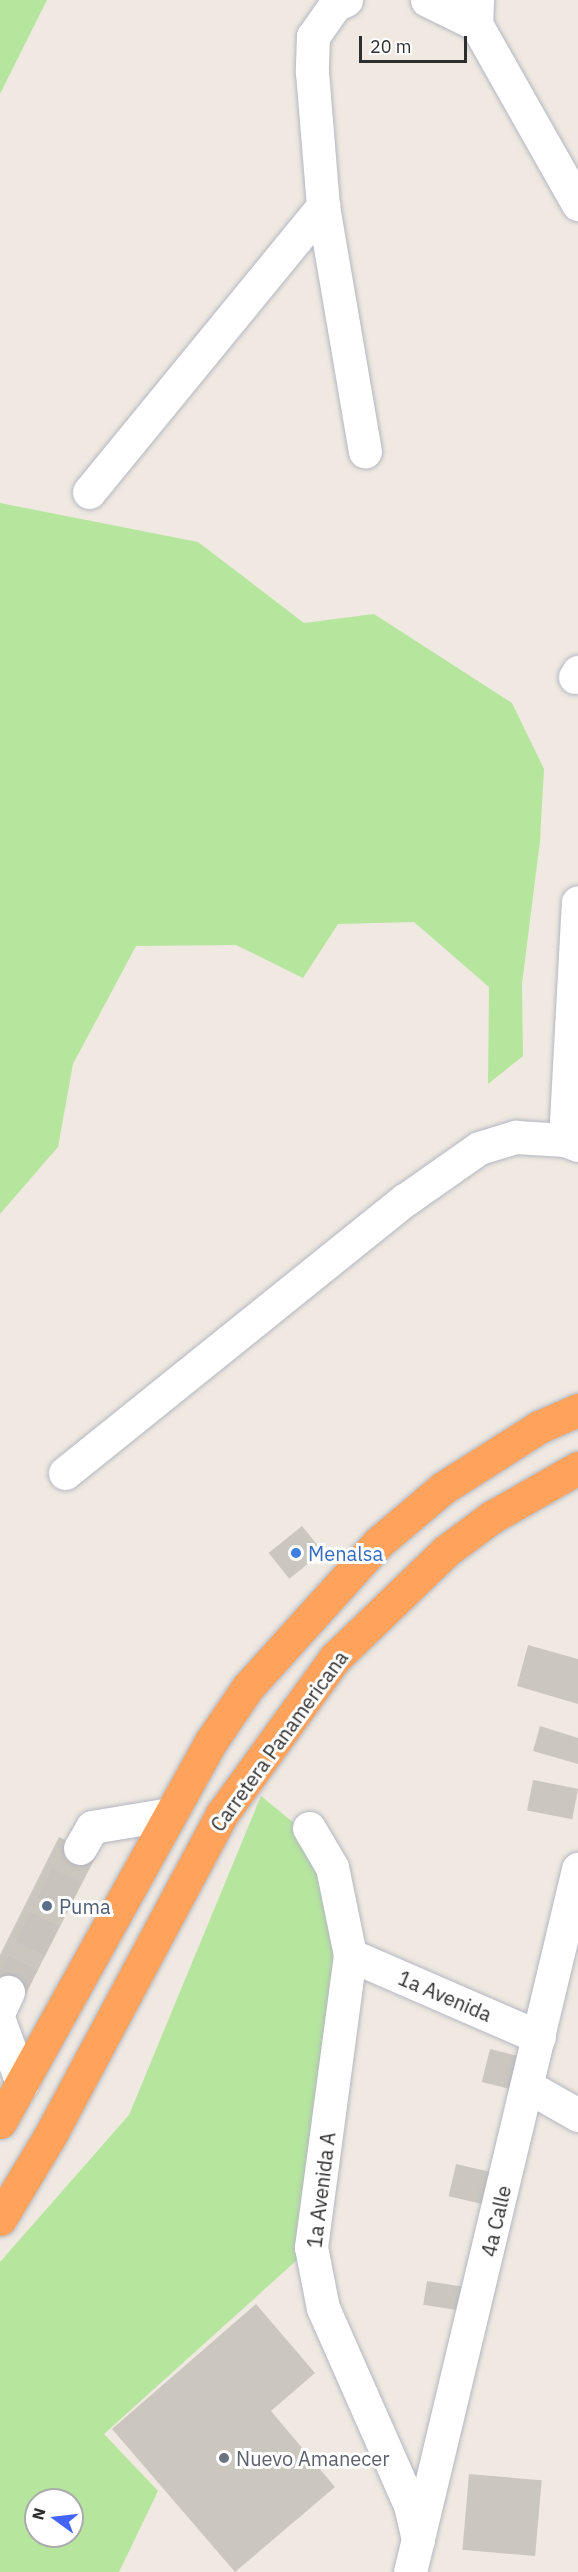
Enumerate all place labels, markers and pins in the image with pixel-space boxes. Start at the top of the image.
place label: Menalsa [308,1541,383,1565]
marker: Menalsa [289,1546,303,1560]
place label: Puma [59,1894,111,1918]
marker: Puma [40,1899,54,1913]
place label: Nuevo Amanecer [236,2446,389,2470]
marker: Nuevo Amanecer [217,2451,231,2465]

